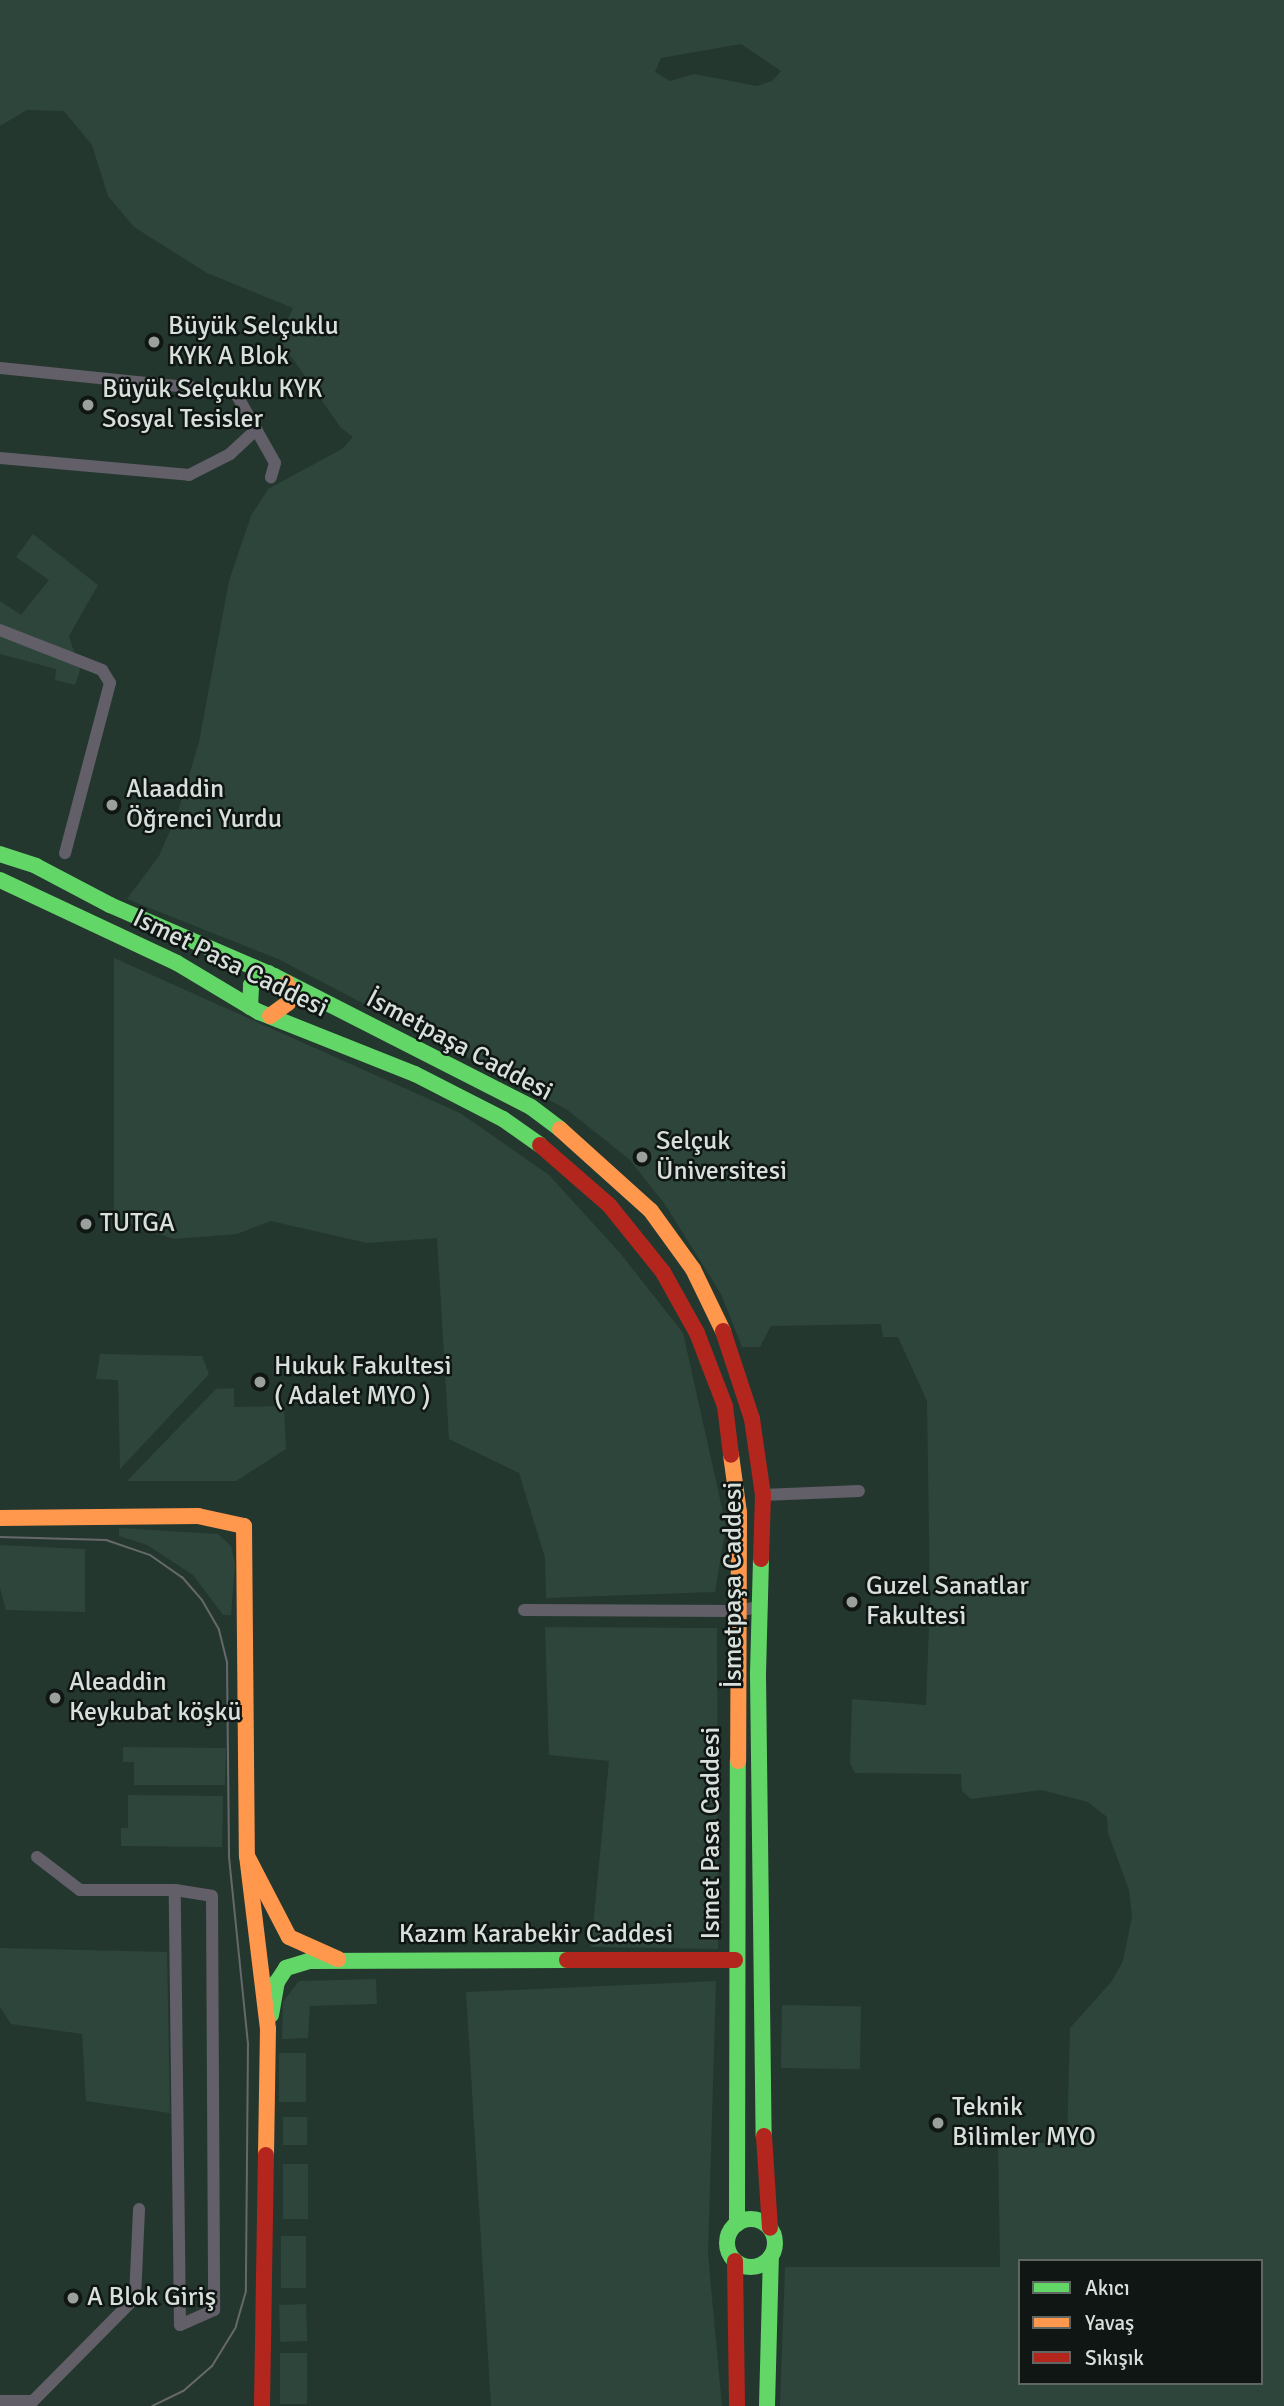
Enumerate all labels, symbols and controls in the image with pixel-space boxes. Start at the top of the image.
place label: Büyük Selçuklu KYK A Blok [168,311,339,372]
marker: Büyük Selçuklu KYK A Blok [146,334,162,350]
place label: Büyük Selçuklu KYK Sosyal Tesisler [102,374,322,436]
marker: Büyük Selçuklu KYK Sosyal Tesisler [80,397,96,413]
place label: Alaaddin Öğrenci Yurdu [126,774,282,836]
marker: Alaaddin Öğrenci Yurdu [104,797,120,813]
street label: Ismet Pasa Caddesi [128,903,332,1025]
street label: İsmetpaşa Caddesi [360,984,558,1108]
place label: Selçuk Üniversitesi [656,1126,787,1188]
marker: Selçuk Üniversitesi [634,1149,650,1165]
place label: TUTGA [100,1208,175,1240]
marker: TUTGA [78,1216,94,1232]
place label: Hukuk Fakultesi ( Adalet MYO ) [274,1351,452,1412]
marker: Hukuk Fakultesi ( Adalet MYO ) [252,1374,268,1390]
street label: İsmetpaşa Caddesi [718,1482,750,1688]
place label: Guzel Sanatlar Fakultesi [866,1571,1029,1632]
marker: Guzel Sanatlar Fakultesi [844,1594,860,1610]
place label: Aleaddin Keykubat köşkü [69,1667,241,1728]
marker: Aleaddin Keykubat köşkü [47,1690,63,1706]
street label: Ismet Pasa Caddesi [696,1727,728,1939]
street label: Kazım Karabekir Caddesi [399,1919,673,1951]
place label: Teknik Bilimler MYO [952,2092,1096,2154]
marker: Teknik Bilimler MYO [930,2115,946,2131]
legend [1018,2259,1263,2385]
text: Akıcı [1085,2275,1130,2301]
place label: A Blok Giriş [87,2282,216,2314]
marker: A Blok Giriş [65,2290,81,2306]
text: Yavaş [1085,2310,1134,2336]
text: Sıkışık [1085,2345,1144,2371]

